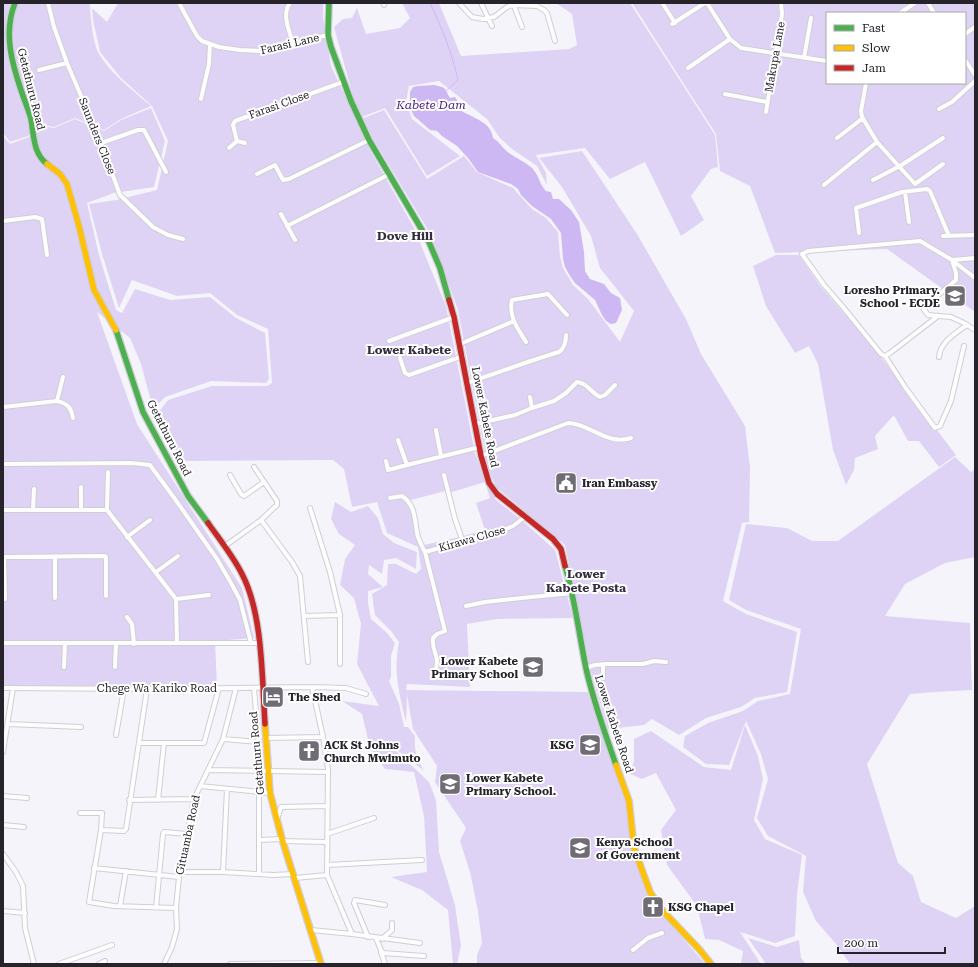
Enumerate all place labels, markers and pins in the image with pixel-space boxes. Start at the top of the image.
school or university icon: Loresho Primary. School - ECDE [942,283,968,309]
place label: Loresho Primary. School - ECDE [844,284,940,310]
public building icon: Iran Embassy [553,470,579,496]
place label: Iran Embassy [582,477,658,490]
school or university icon: Lower Kabete Primary School [520,654,546,680]
place label: Lower Kabete Primary School [431,655,519,681]
hotel icon: The Shed [260,684,286,710]
place label: The Shed [288,691,341,704]
school or university icon: KSG [577,732,603,758]
church icon: ACK St Johns Church Mwimuto [296,738,322,764]
place label: ACK St Johns Church Mwimuto [324,739,421,765]
place label: KSG [550,739,575,752]
school or university icon: Lower Kabete Primary School. [437,771,463,797]
place label: Lower Kabete Primary School. [466,772,556,798]
school or university icon: Kenya School of Government [567,835,593,861]
place label: Kenya School of Government [596,836,681,862]
church icon: KSG Chapel [640,894,666,920]
place label: KSG Chapel [668,901,734,914]

